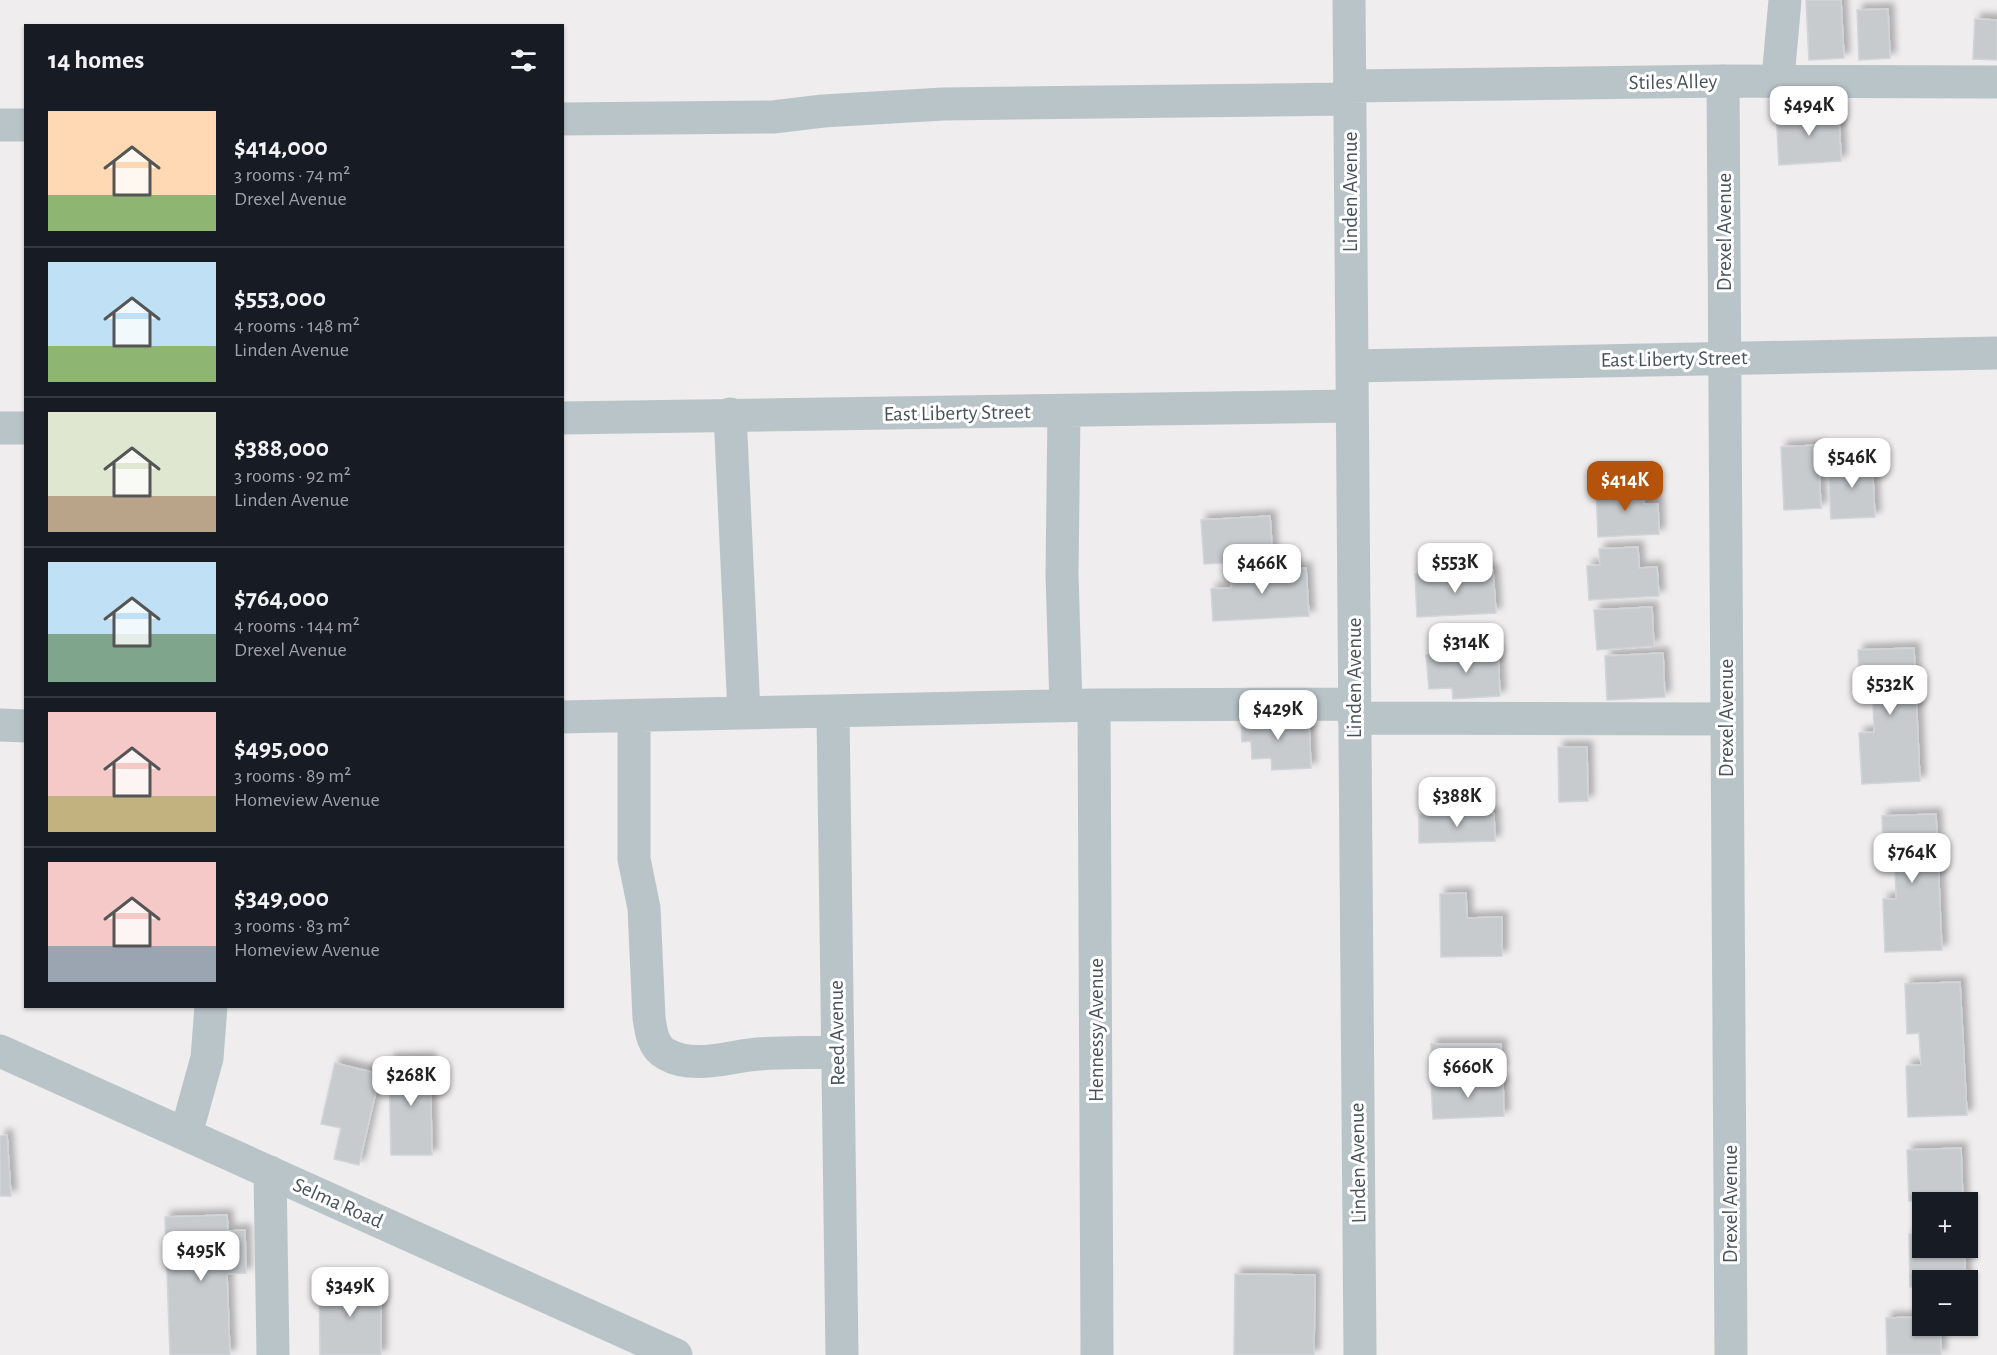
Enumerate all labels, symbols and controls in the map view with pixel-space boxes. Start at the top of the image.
icon: filters [507,44,540,77]
text: 14 homes [48,47,144,73]
street label: Stiles Alley [1628,71,1718,93]
pin: $494K [1767,86,1851,137]
text: $494K [1784,95,1834,115]
street label: Linden Avenue [1340,132,1361,252]
text: $414,000 [234,134,328,160]
icon: home [96,135,168,207]
text: 3 rooms · 74 m² [234,165,350,185]
street label: Drexel Avenue [1714,173,1735,291]
text: Drexel Avenue [234,189,347,209]
text: $553,000 [234,285,326,311]
icon: home [96,286,168,358]
text: 4 rooms · 148 m² [234,316,360,336]
text: Linden Avenue [234,340,349,360]
street label: East Liberty Street [1600,347,1748,371]
street label: East Liberty Street [883,401,1031,425]
text: $388,000 [234,435,329,461]
icon: home [96,436,168,508]
pin: $546K [1810,438,1894,489]
text: $546K [1827,447,1877,467]
pin: $414K [1583,461,1667,512]
text: 3 rooms · 92 m² [234,466,351,486]
text: $414K [1601,470,1649,490]
text: Linden Avenue [234,490,349,510]
pin: $553K [1413,543,1497,594]
pin: $466K [1220,544,1304,595]
text: $553K [1432,552,1478,572]
text: $466K [1237,553,1287,573]
text: $764,000 [234,585,329,611]
icon: home [96,586,168,658]
text: 4 rooms · 144 m² [234,616,360,636]
street label: Linden Avenue [1344,618,1365,738]
pin: $314K [1424,623,1508,674]
text: $314K [1443,632,1489,652]
text: Drexel Avenue [234,640,347,660]
street label: Drexel Avenue [1716,659,1737,777]
pin: $532K [1848,665,1932,716]
text: $532K [1866,674,1914,694]
pin: $429K [1236,690,1320,741]
text: $429K [1253,699,1303,719]
text: $495,000 [234,735,329,761]
icon: home [96,736,168,808]
text: 3 rooms · 89 m² [234,766,351,786]
pin: $388K [1415,777,1499,828]
text: $388K [1432,786,1482,806]
text: Homeview Avenue [234,790,380,810]
pin: $764K [1870,833,1954,884]
text: $764K [1887,842,1937,862]
text: $349,000 [234,885,329,911]
icon: home [96,886,168,958]
text: 3 rooms · 83 m² [234,916,350,936]
text: Homeview Avenue [234,940,380,960]
street label: Hennessy Avenue [1086,958,1107,1102]
street label: Reed Avenue [826,980,848,1086]
pin: $660K [1426,1048,1510,1099]
pin: $268K [369,1056,453,1107]
text: $660K [1443,1057,1493,1077]
text: $268K [386,1065,436,1085]
street label: Linden Avenue [1346,1102,1370,1224]
street label: Drexel Avenue [1720,1145,1741,1263]
street label: Selma Road [290,1174,386,1232]
map controls [1912,1192,1978,1336]
button: + [1912,1192,1978,1258]
pin: $495K [159,1231,243,1282]
text: $495K [176,1240,226,1260]
pin: $349K [308,1267,392,1318]
button: − [1912,1270,1978,1336]
text: $349K [325,1276,375,1296]

